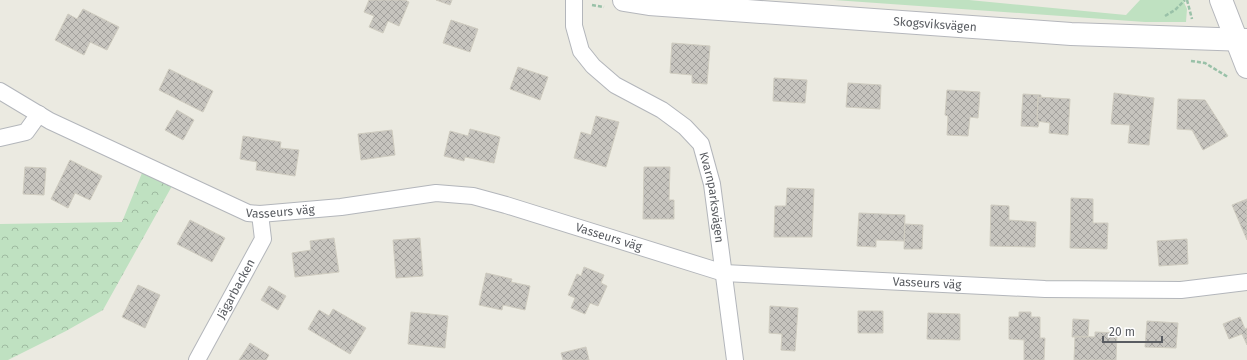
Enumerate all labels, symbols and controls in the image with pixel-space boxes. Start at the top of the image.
street label: Skogsviksvägen [893,14,977,34]
street label: Kvarnparksvägen [696,150,727,244]
street label: Vasseurs väg [245,202,316,221]
street label: Vasseurs väg [574,220,644,254]
street label: Jägarbacken [214,256,258,321]
street label: Vasseurs väg [892,274,963,292]
scale bar [1103,318,1162,344]
text: 20 m [1109,325,1135,339]

